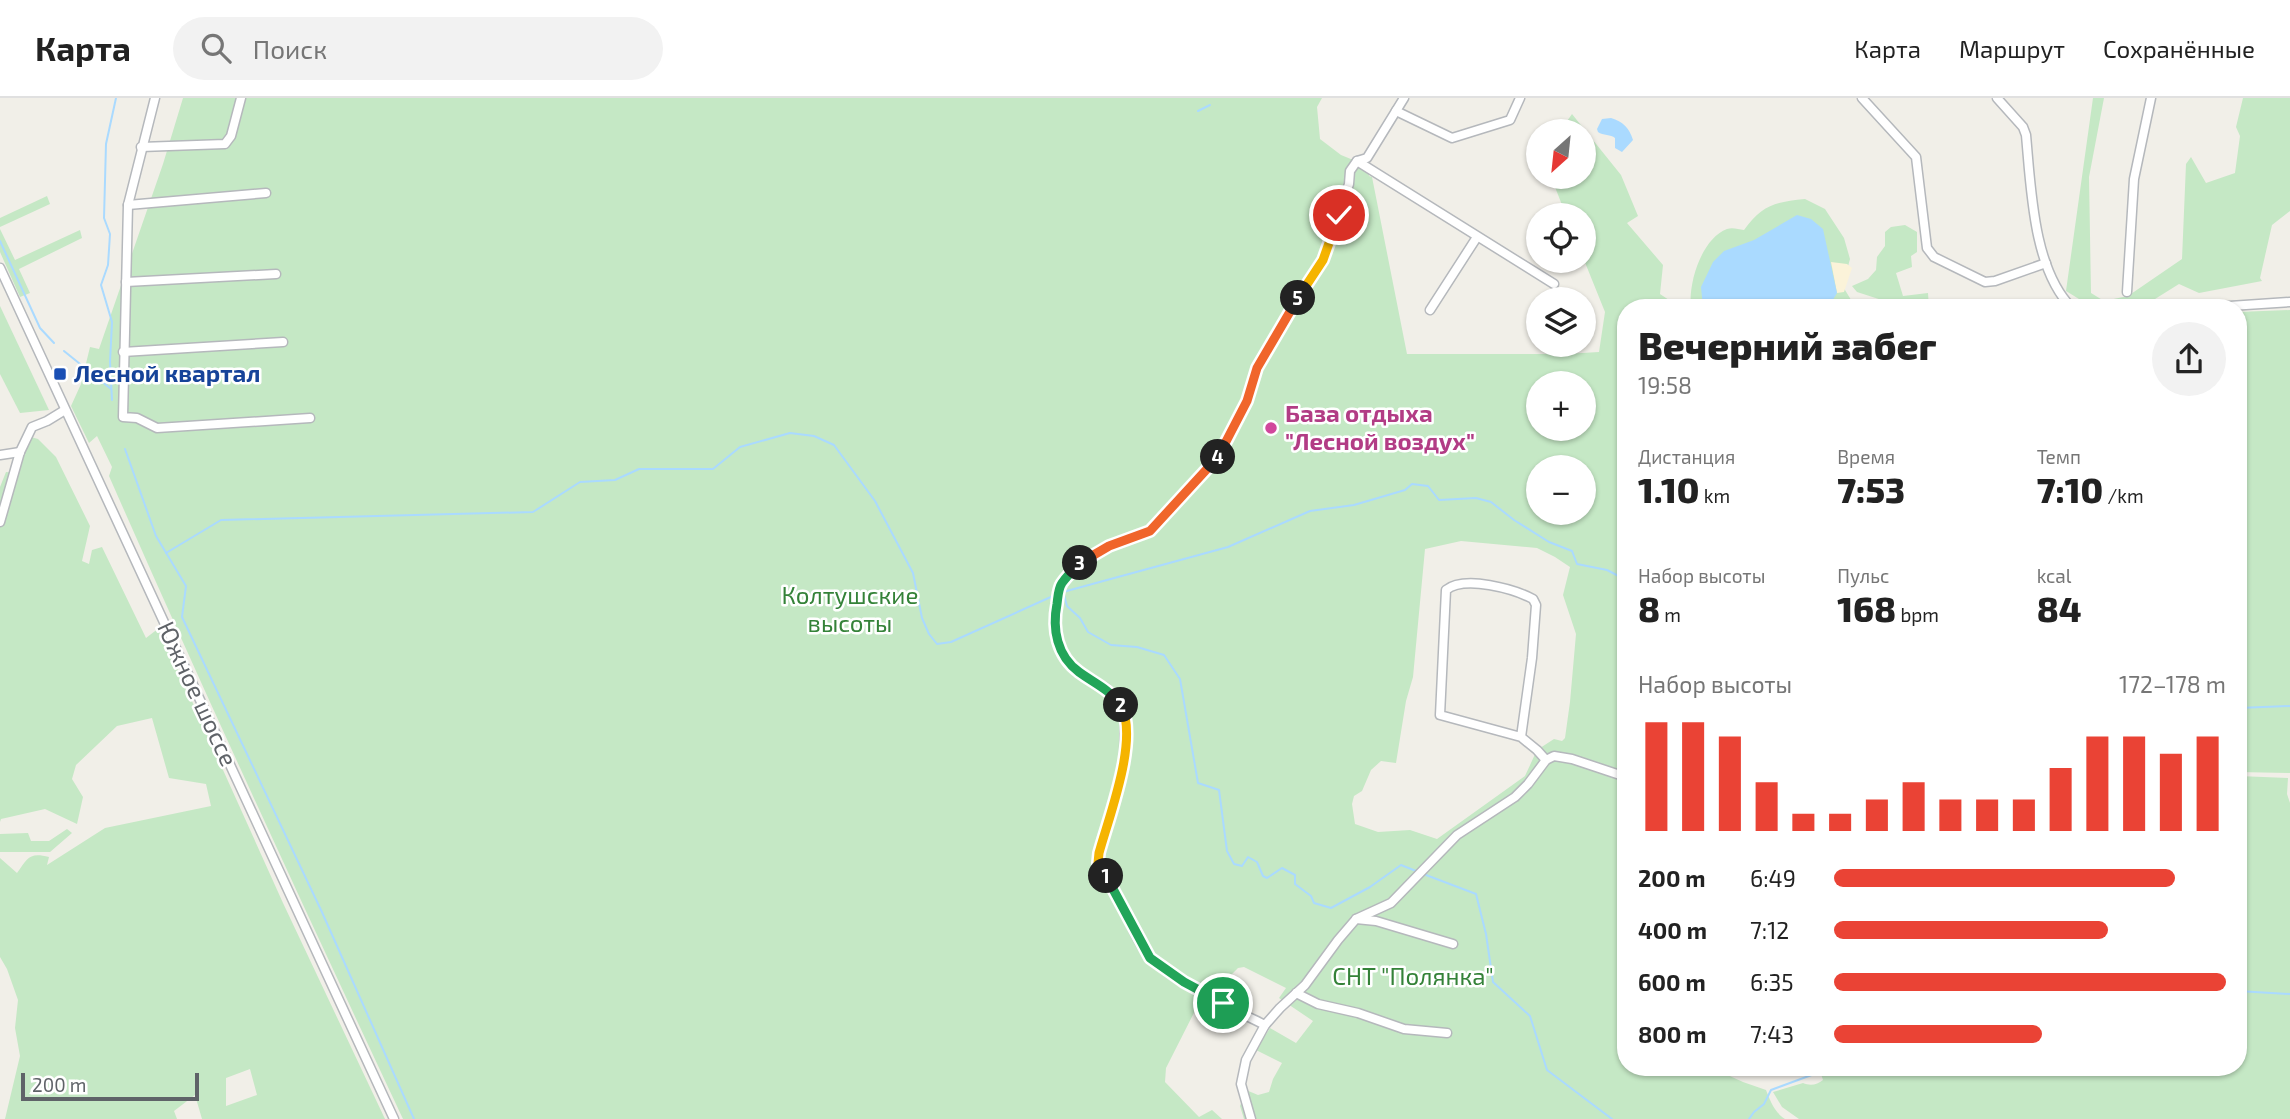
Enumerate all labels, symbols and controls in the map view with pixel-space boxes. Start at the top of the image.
search box [173,17,663,80]
text: Карта [35,28,131,68]
icon: search [197,29,235,67]
text: Поиск [253,33,327,64]
text: Карта [1854,34,1921,63]
text: Маршрут [1959,34,2065,63]
text: Сохранённые [2103,34,2255,63]
north arrow [1526,119,1596,189]
map controls [1526,119,1596,525]
pin [1309,185,1369,245]
icon: check [1320,196,1358,234]
button: locate [1526,203,1596,273]
pin: 5 [1280,280,1316,316]
text: 5 [1292,286,1303,309]
button: layers [1526,287,1596,357]
text: Вечерний забег [1638,322,1937,368]
button: share [2152,322,2226,396]
place label: Лесной квартал [74,358,261,387]
marker: Лесной квартал [52,366,68,382]
button: + [1526,371,1596,441]
text: 19:58 [1638,371,1692,399]
place label: База отдыха "Лесной воздух" [1285,398,1475,455]
marker: База отдыха "Лесной воздух" [1263,420,1279,436]
pin: 4 [1200,440,1236,474]
text: 4 [1211,445,1224,468]
text: Дистанция [1638,445,1735,468]
text: Время [1837,445,1895,468]
text: Темп [2037,445,2081,468]
button: − [1526,455,1596,525]
text: 1.10 [1638,468,1699,510]
text: 7:53 [1837,468,1905,510]
text: 7:10 [2037,468,2103,510]
text: km [1699,484,1730,507]
text: /km [2103,484,2144,507]
pin: 3 [1062,546,1098,580]
text: 3 [1074,551,1085,574]
text: Набор высоты [1638,564,1765,587]
text: Пульс [1837,564,1889,587]
text: kcal [2037,564,2071,587]
park label: Колтушские высоты [782,580,918,637]
text: 8 [1638,587,1660,629]
text: 168 [1837,587,1896,629]
text: 84 [2037,587,2082,629]
text: m [1660,603,1681,626]
text: bpm [1896,603,1939,626]
street label: Южное шоссе [152,616,245,770]
text: Набор высоты [1638,670,1792,698]
text: 172–178 m [2119,670,2226,698]
pin: 2 [1104,688,1138,722]
text: 2 [1115,693,1126,716]
pin: 1 [1088,858,1124,894]
text: 1 [1101,864,1110,887]
text: 200 m [1638,864,1706,892]
text: 6:49 [1750,864,1796,892]
text: 400 m [1638,916,1707,944]
text: 7:12 [1750,916,1789,944]
park label: СНТ "Полянка" [1332,961,1494,990]
text: 600 m [1638,968,1706,996]
text: 6:35 [1750,968,1794,996]
pin [1193,973,1253,1033]
icon: arrive [1204,984,1242,1022]
text: 800 m [1638,1020,1707,1048]
text: 7:43 [1750,1020,1794,1048]
scale bar [21,1070,200,1102]
text: 200 m [32,1073,86,1096]

